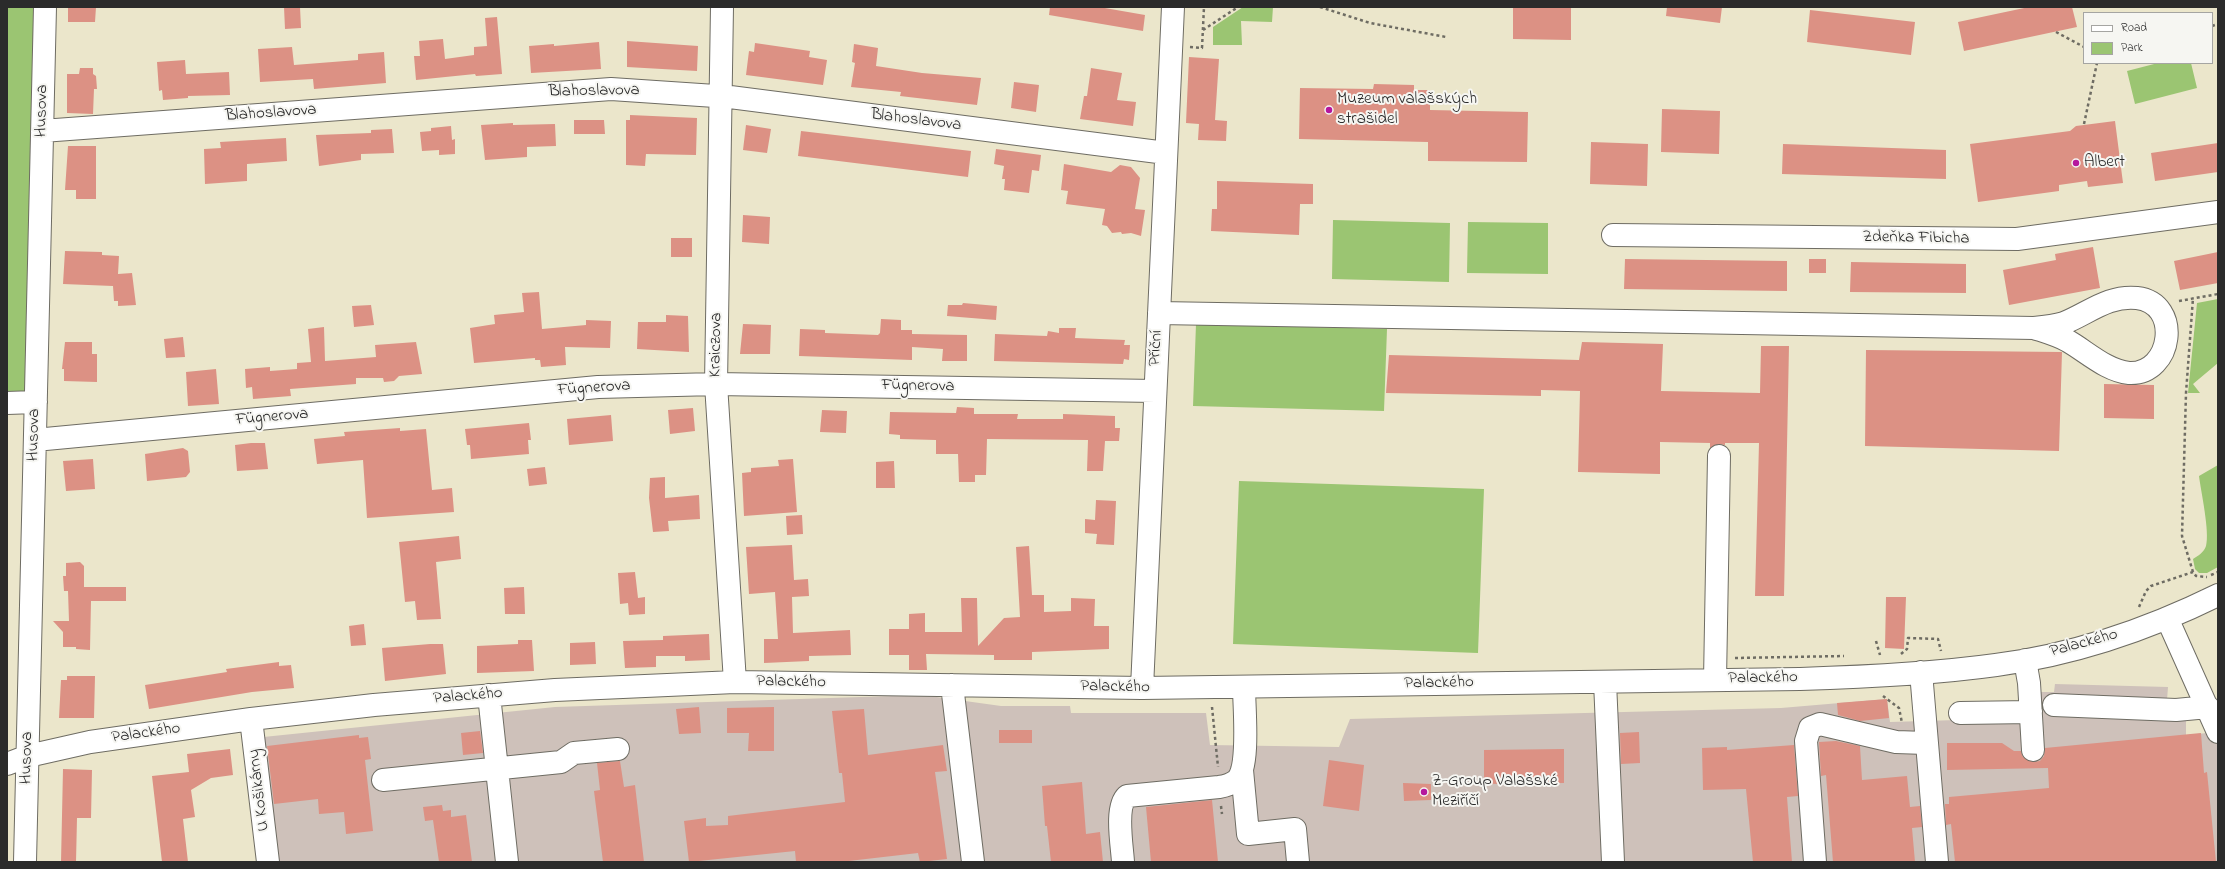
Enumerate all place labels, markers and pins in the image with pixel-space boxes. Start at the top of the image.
place label: Muzeum valašských strašidel [1337,90,1477,130]
marker: Muzeum valašských strašidel [1324,105,1334,115]
place label: Albert [2084,153,2125,173]
marker: Albert [2071,158,2081,168]
place label: Z-Group Valašské Meziříčí [1432,772,1558,812]
marker: Z-Group Valašské Meziříčí [1419,787,1429,797]

